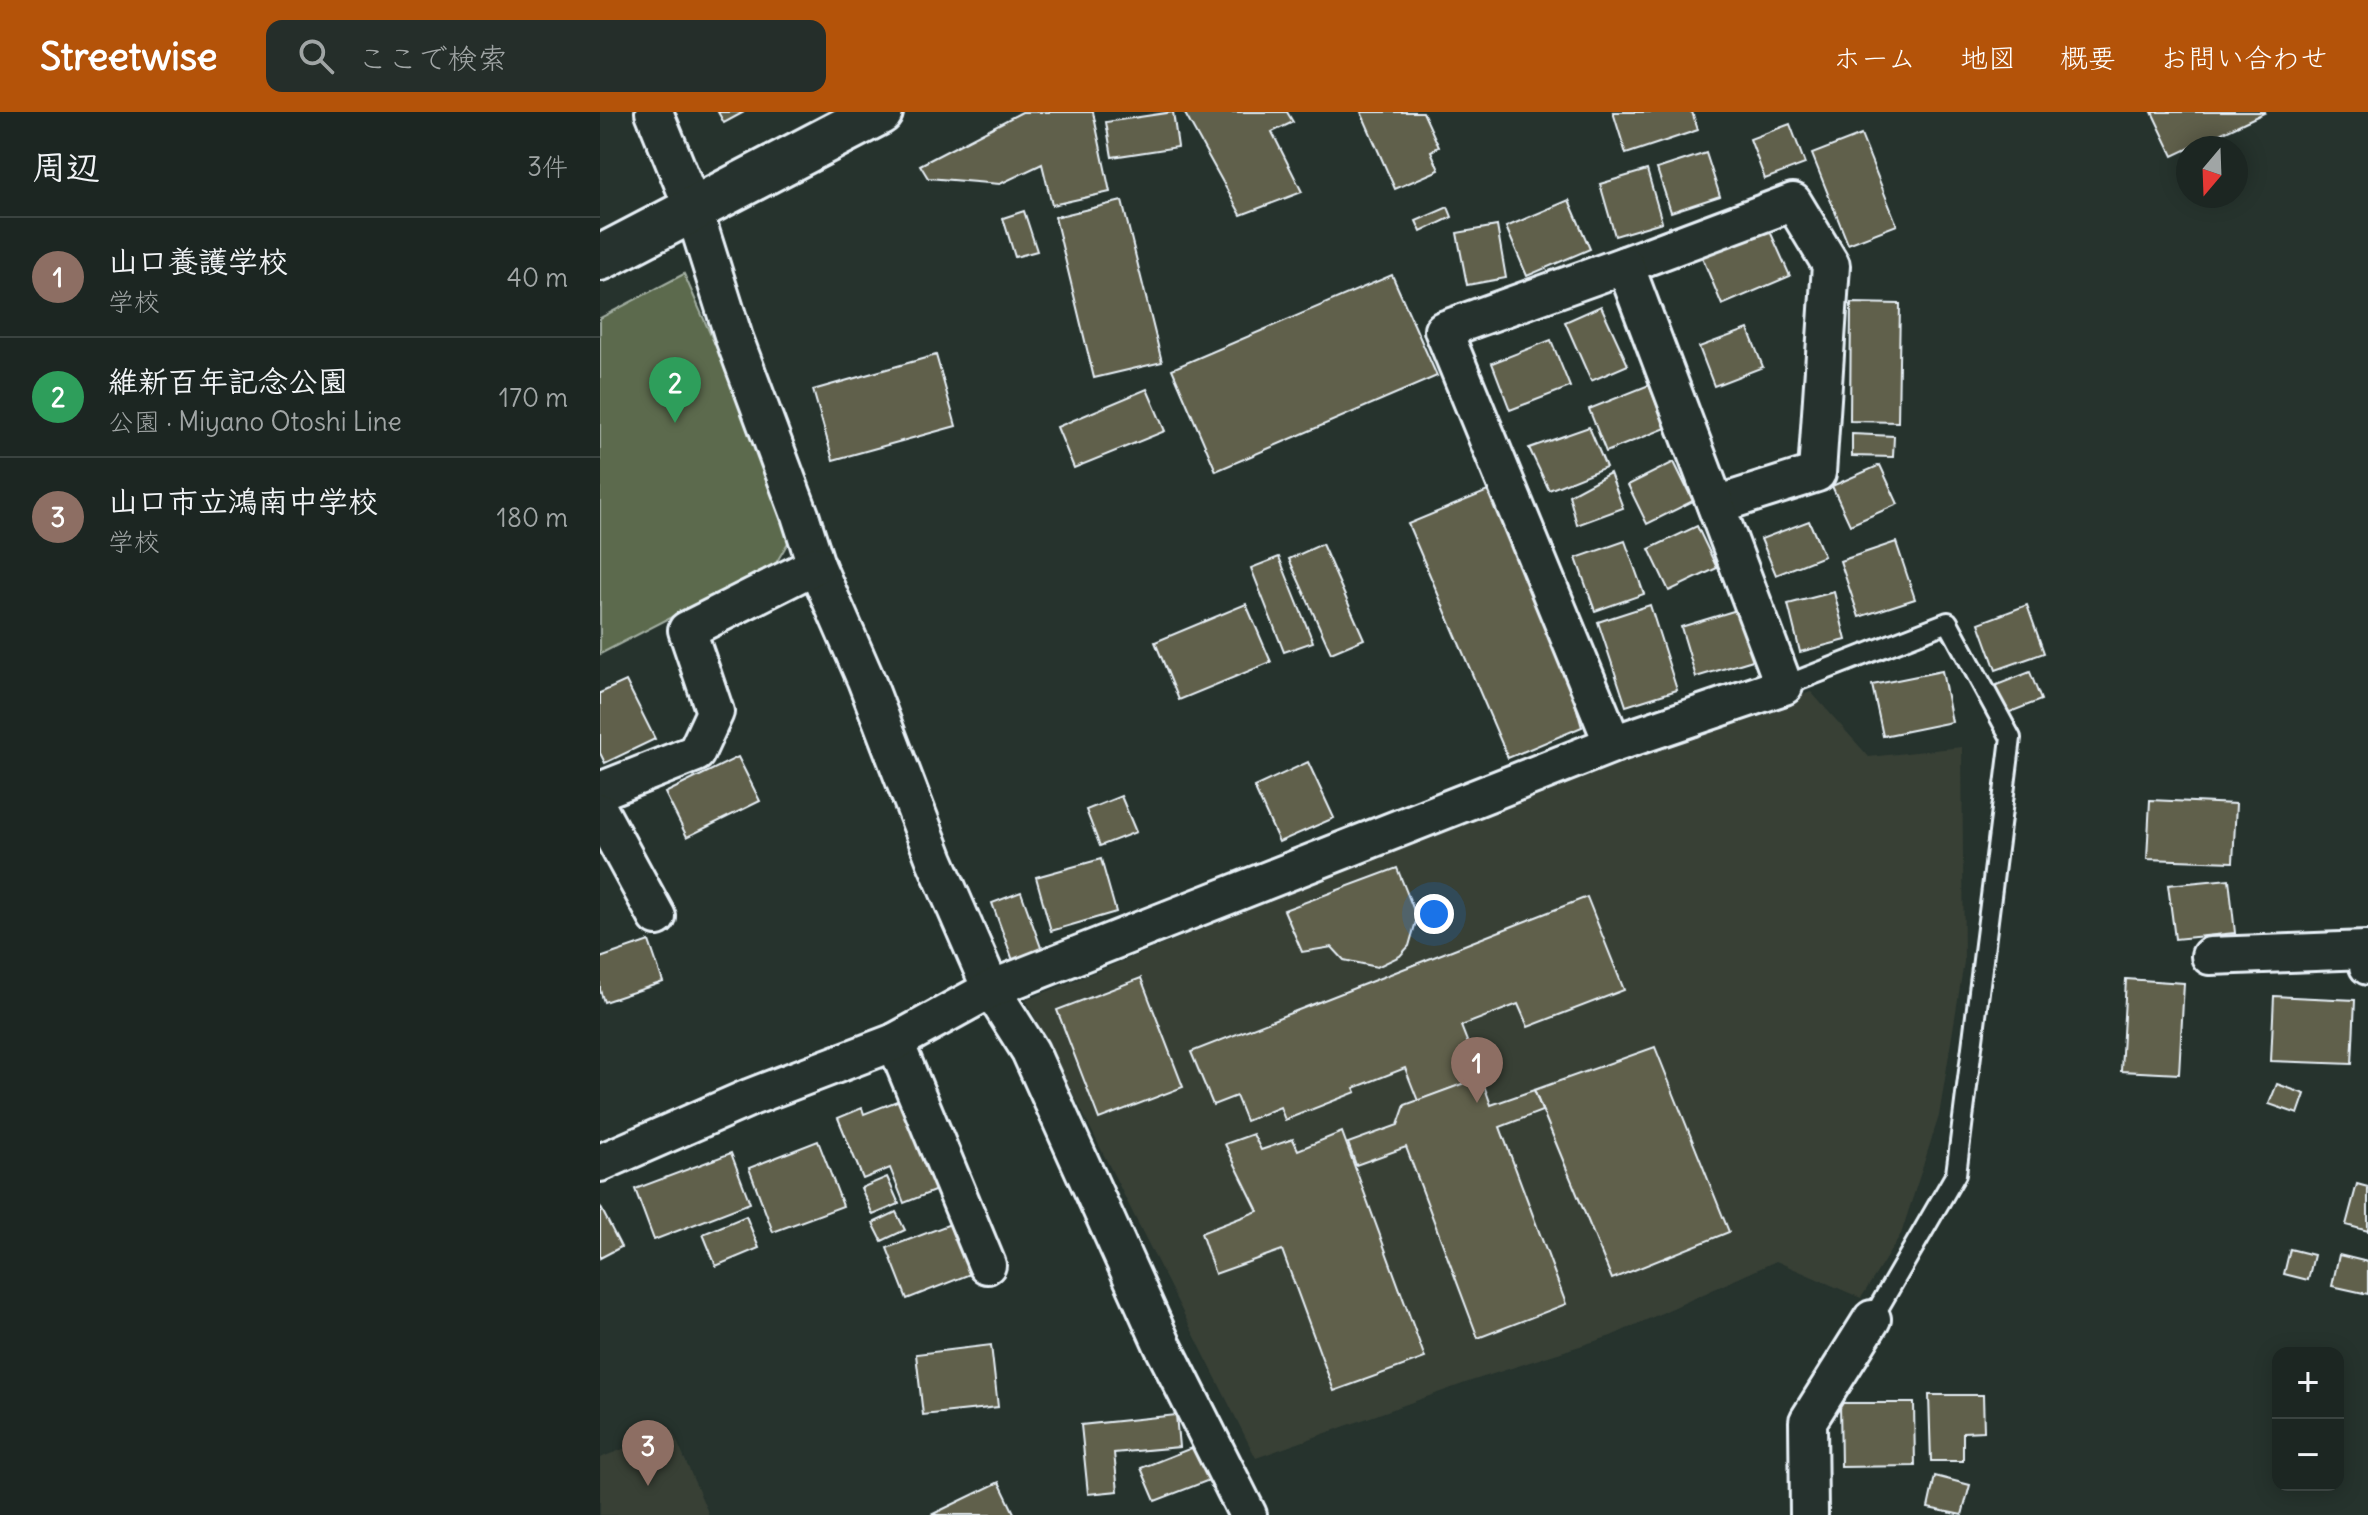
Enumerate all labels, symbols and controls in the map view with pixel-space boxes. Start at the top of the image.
search box [266,20,826,92]
text: Streetwise [40,33,218,80]
icon: search [294,34,338,78]
text: ここで検索 [358,39,508,77]
text: ホーム [1833,40,1916,76]
text: 地図 [1960,40,2016,76]
text: 概要 [2060,40,2116,76]
text: お問い合わせ [2160,40,2328,76]
north arrow [2176,136,2248,208]
text: 周辺 [32,145,100,188]
text: 3件 [527,150,568,183]
text: 山口養護学校 [108,242,288,280]
text: 1 [53,261,63,294]
text: 40 m [507,261,568,294]
text: 学校 [108,285,160,318]
pin: 2 [649,357,701,423]
text: 維新百年記念公園 [108,362,348,400]
text: 2 [51,381,65,414]
text: 170 m [499,381,568,414]
text: 公園 · Miyano Otoshi Line [108,405,402,438]
text: 山口市立鴻南中学校 [108,482,378,520]
text: 3 [51,501,65,534]
text: 180 m [497,501,568,534]
text: 学校 [108,525,160,558]
your location [1414,894,1454,934]
pin: 1 [1451,1037,1503,1103]
map controls [2272,1347,2344,1491]
button: + [2272,1347,2344,1419]
button: − [2272,1419,2344,1491]
pin: 3 [622,1420,674,1486]

